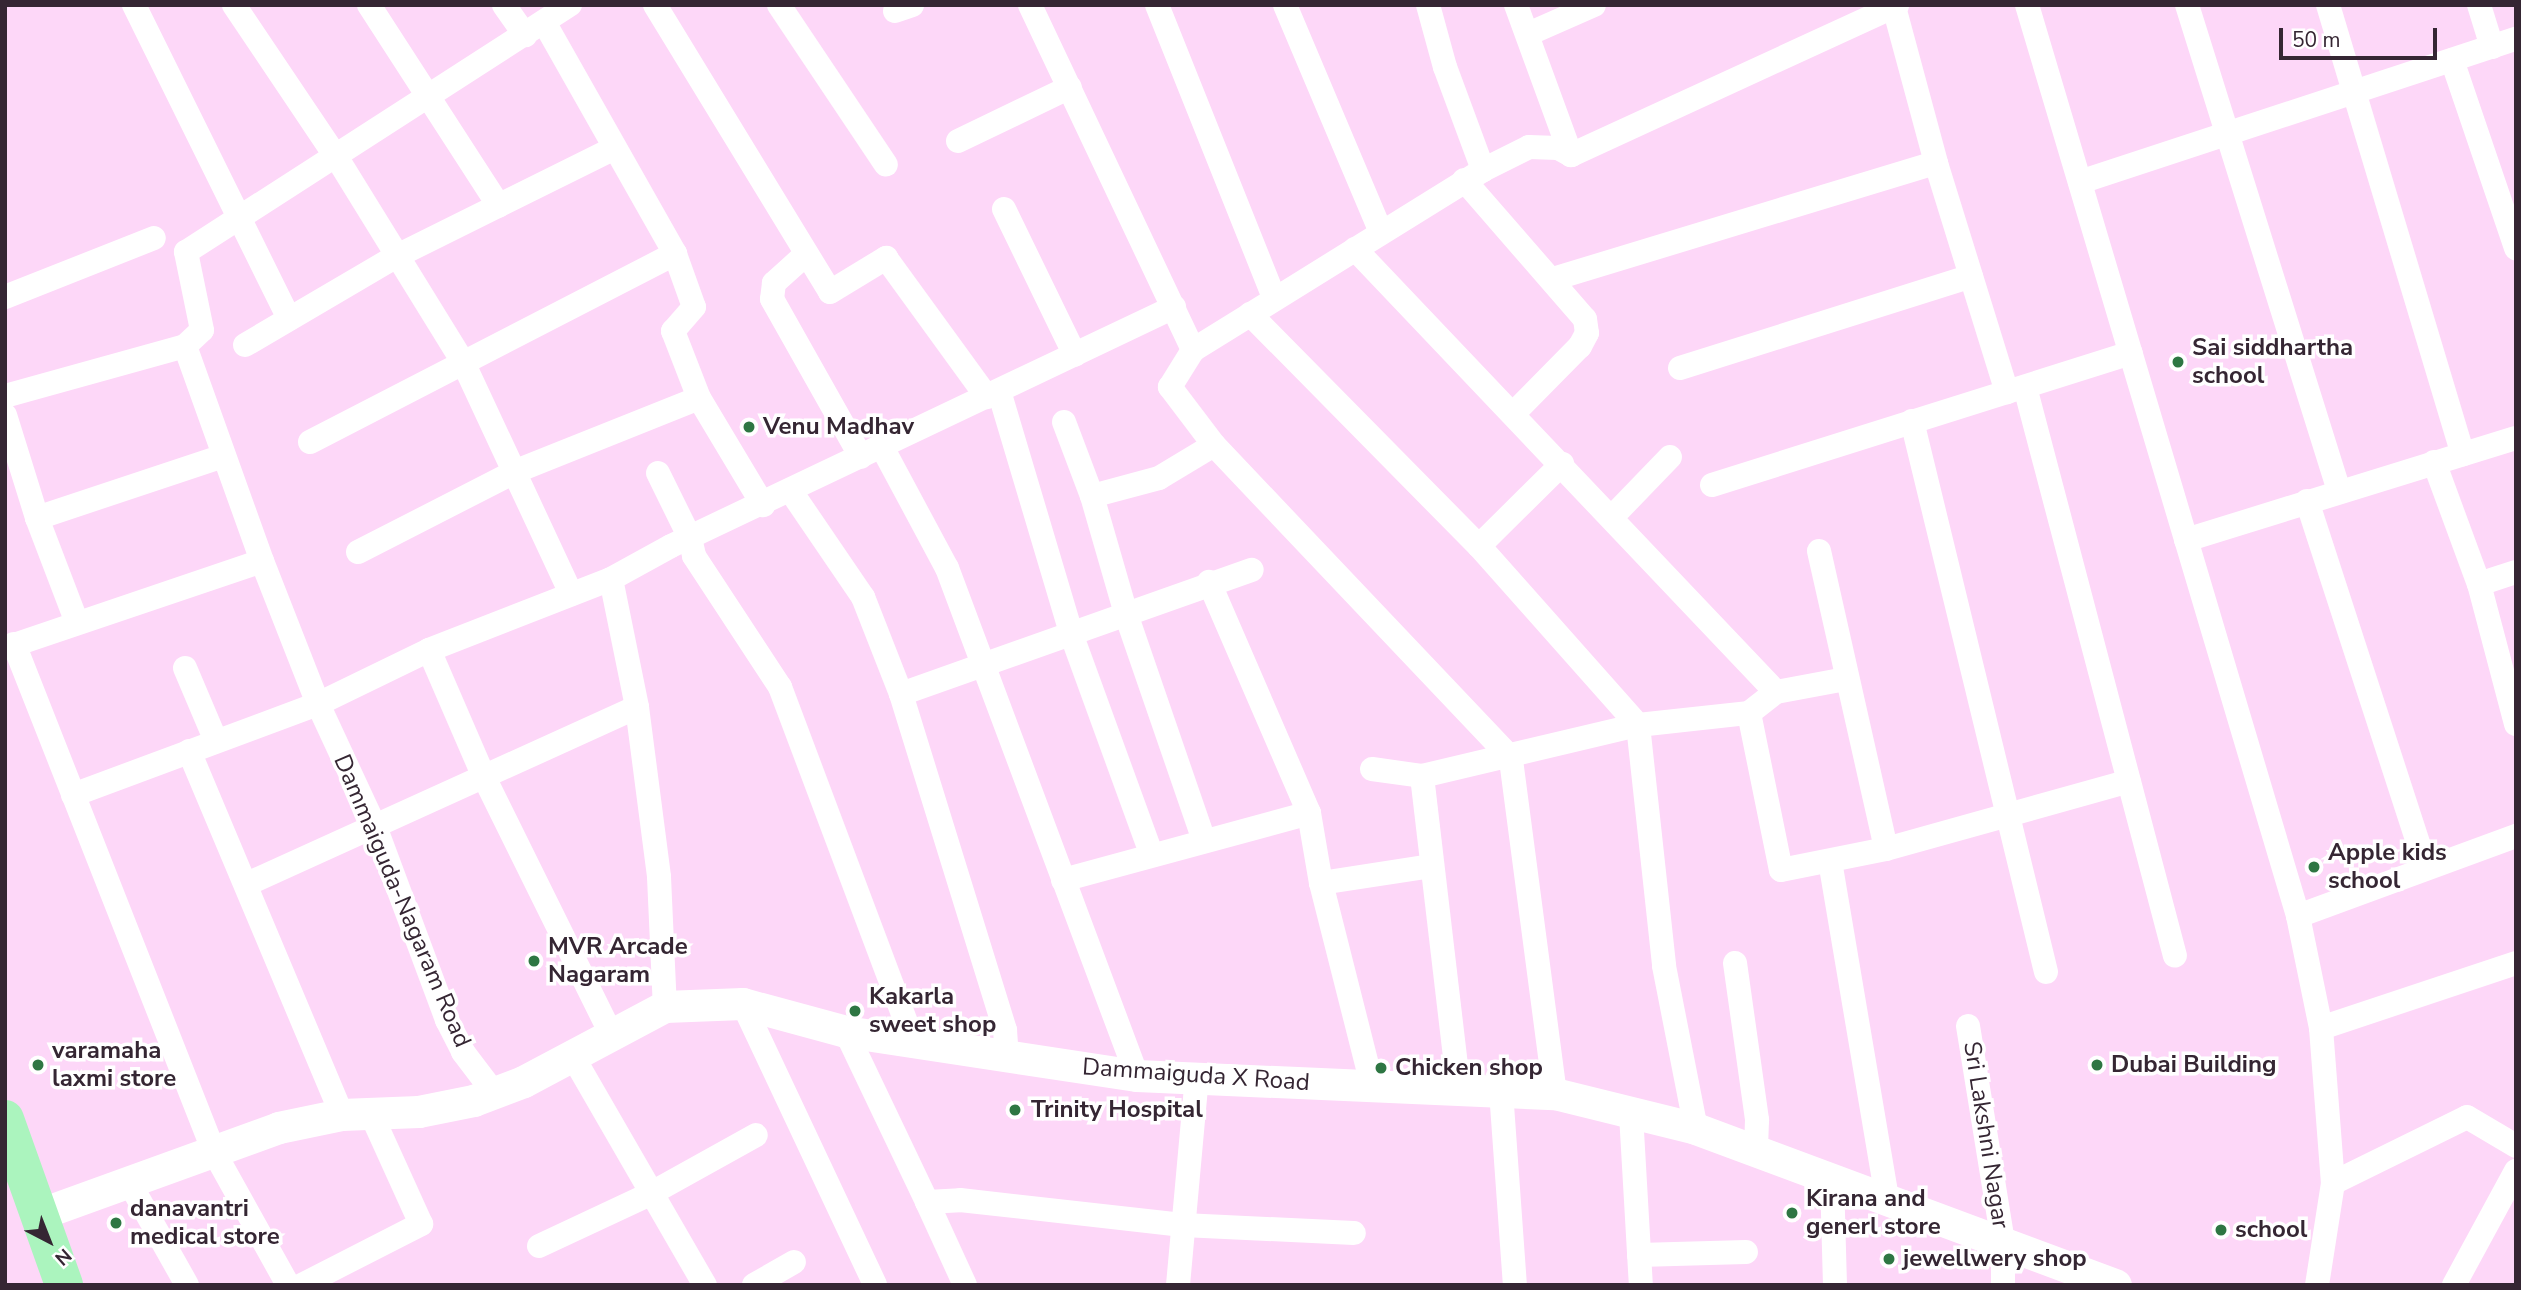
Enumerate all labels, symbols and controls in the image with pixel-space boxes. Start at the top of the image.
scale bar [2283,14,2440,58]
text: 50 m [2292,26,2341,54]
place label: Sai siddhartha school [2192,334,2353,390]
marker: Sai siddhartha school [2170,354,2186,370]
place label: Venu Madhav [763,413,914,441]
marker: Venu Madhav [741,419,757,435]
street label: Dammaiguda-Nagaram Road [327,750,477,1052]
place label: Apple kids school [2328,839,2447,895]
marker: Apple kids school [2306,859,2322,875]
place label: MVR Arcade Nagaram [548,933,688,989]
marker: MVR Arcade Nagaram [526,953,542,969]
place label: Kakarla sweet shop [869,983,996,1039]
marker: Kakarla sweet shop [847,1003,863,1019]
place label: varamaha laxmi store [52,1037,176,1093]
street label: Sri Lakshni Nagar [1957,1039,2015,1231]
place label: Dubai Building [2111,1051,2276,1079]
street label: Dammaiguda X Road [1081,1053,1311,1097]
place label: Chicken shop [1395,1054,1543,1082]
marker: varamaha laxmi store [30,1057,46,1073]
marker: Dubai Building [2089,1057,2105,1073]
marker: Chicken shop [1373,1060,1389,1076]
place label: Trinity Hospital [1031,1096,1203,1124]
marker: Trinity Hospital [1005,1100,1025,1120]
place label: Kirana and generl store [1806,1185,1941,1241]
place label: danavantri medical store [130,1195,280,1251]
marker: Kirana and generl store [1784,1205,1800,1221]
north arrow [14,1206,84,1276]
marker: danavantri medical store [108,1215,124,1231]
place label: school [2235,1216,2307,1244]
marker: school [2213,1222,2229,1238]
text: N [49,1242,77,1271]
place label: jewellwery shop [1903,1245,2087,1273]
marker: jewellwery shop [1881,1251,1897,1267]

